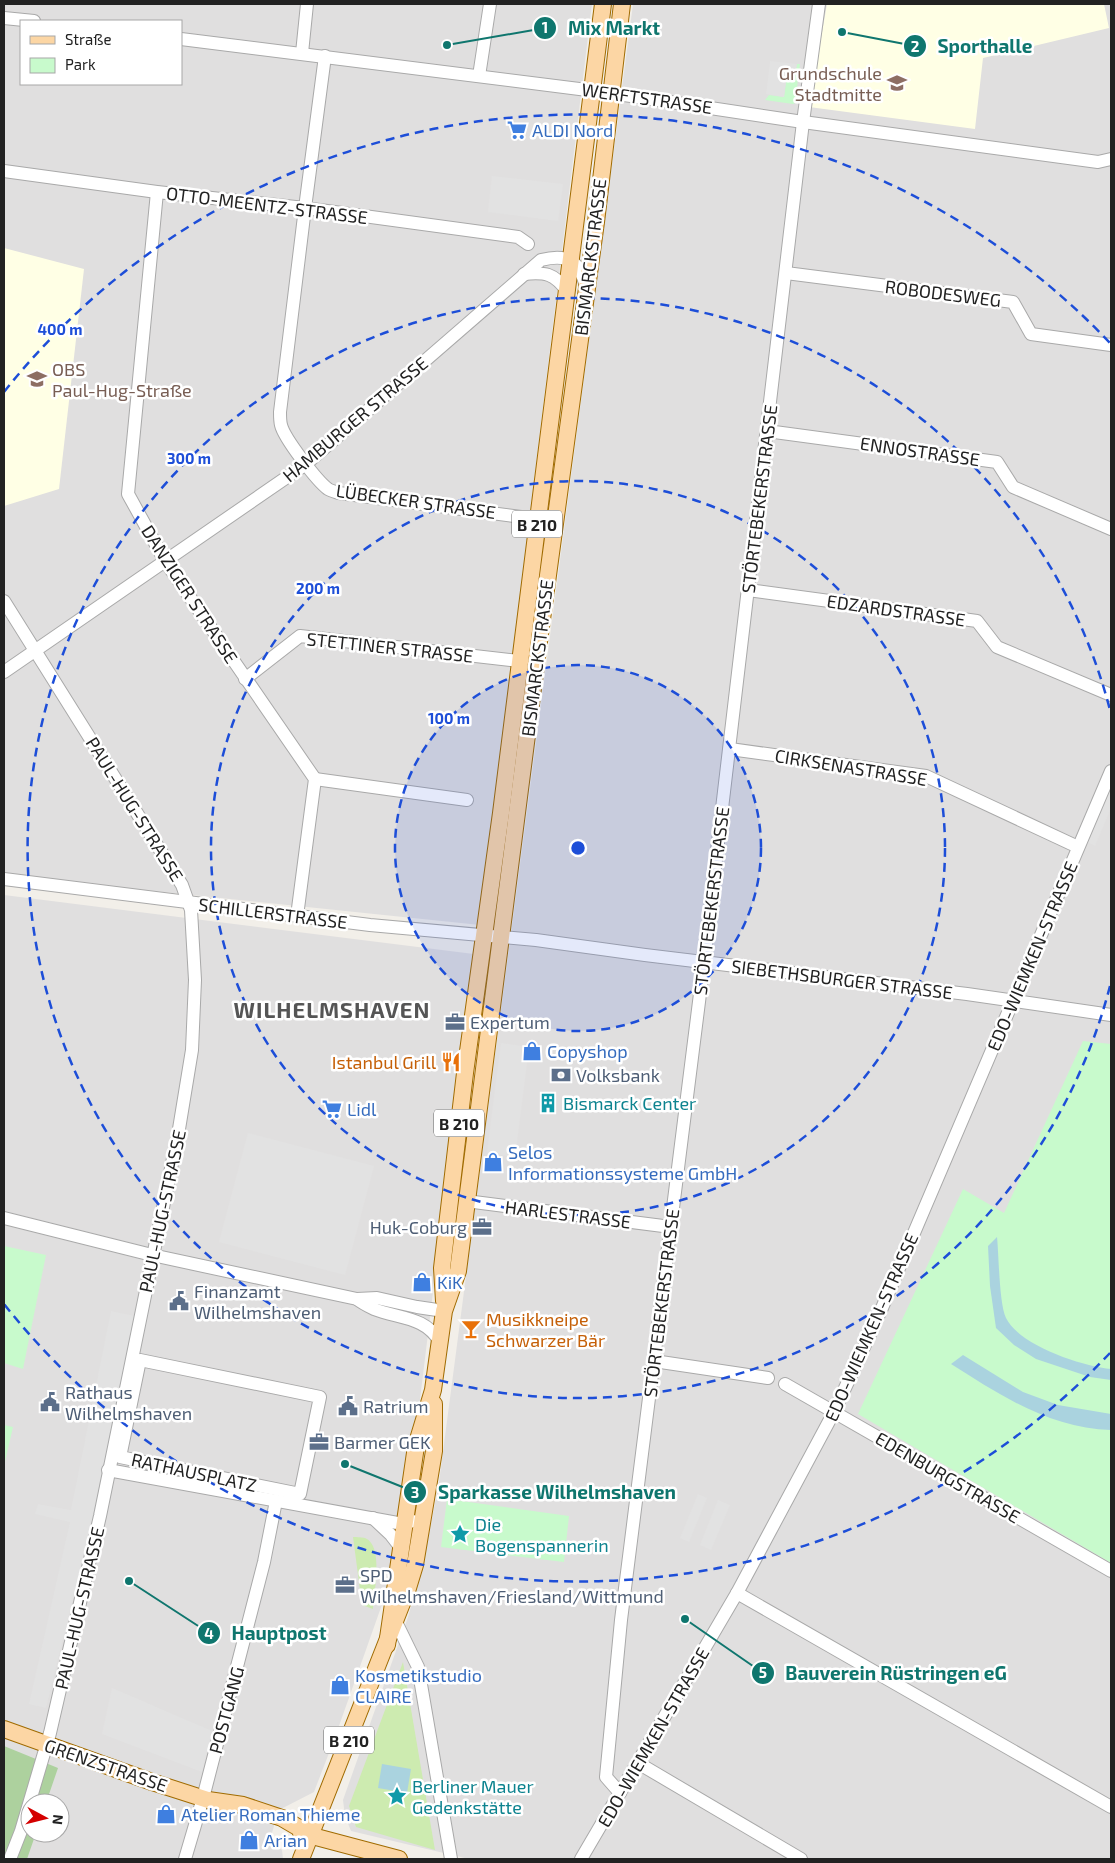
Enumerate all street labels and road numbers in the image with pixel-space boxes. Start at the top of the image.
street label: WERFTSTRASSE [580,78,714,118]
street label: BISMARCKSTRASSE [569,177,611,337]
street label: OTTO-MEENTZ-STRASSE [165,182,369,228]
street label: ROBODESWEG [884,275,1002,311]
street label: HAMBURGER STRASSE [278,352,432,486]
street label: STÖRTEBEKERSTRASSE [737,403,781,595]
street label: ENNOSTRASSE [859,432,981,470]
street label: LÜBECKER STRASSE [335,479,497,523]
road number: B 210 [512,510,562,538]
street label: DANZIGER STRASSE [137,521,243,667]
street label: BISMARCKSTRASSE [516,578,558,738]
street label: EDZARDSTRASSE [825,589,967,631]
street label: STETTINER STRASSE [306,627,474,667]
street label: PAUL-HUG-STRASSE [82,733,188,885]
street label: CIRKSENASTRASSE [773,744,929,790]
street label: STÖRTEBEKERSTRASSE [689,805,733,997]
street label: EDO-WIEMKEN-STRASSE [982,858,1082,1054]
street label: SCHILLERSTRASSE [197,893,349,933]
street label: SIEBETHSBURGER STRASSE [730,955,954,1003]
road number: B 210 [434,1110,484,1136]
street label: PAUL-HUG-STRASSE [134,1128,190,1294]
street label: HARLESTRASSE [504,1195,632,1233]
street label: STÖRTEBEKERSTRASSE [639,1207,683,1399]
street label: EDO-WIEMKEN-STRASSE [819,1229,923,1425]
street label: EDENBURGSTRASSE [872,1427,1024,1527]
street label: RATHAUSPLATZ [129,1448,259,1496]
street label: PAUL-HUG-STRASSE [50,1525,108,1691]
street label: EDO-WIEMKEN-STRASSE [592,1643,714,1831]
street label: POSTGANG [204,1664,248,1756]
road number: B 210 [324,1726,374,1754]
street label: GRENZSTRASSE [42,1734,170,1796]

